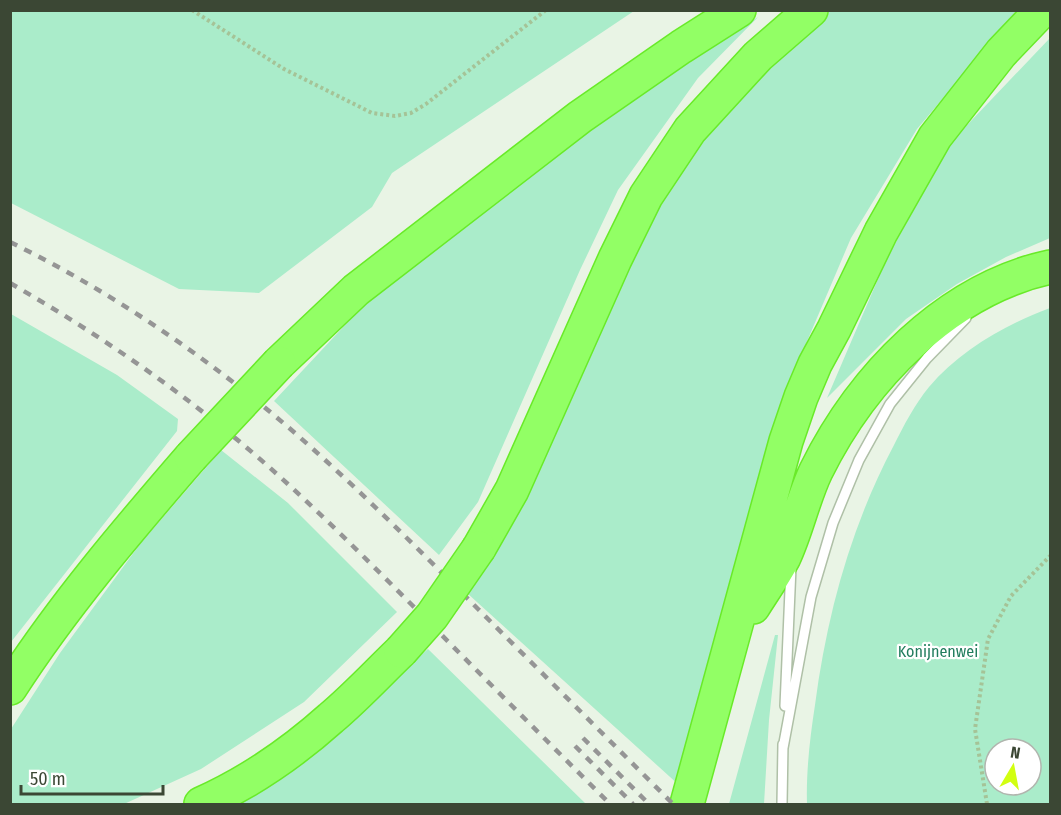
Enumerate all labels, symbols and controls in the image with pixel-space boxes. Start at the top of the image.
park label: Konijnenwei [898,642,978,661]
north arrow [983,737,1043,797]
text: N [1009,743,1022,763]
scale bar [21,758,164,796]
text: 50 m [30,768,66,790]

